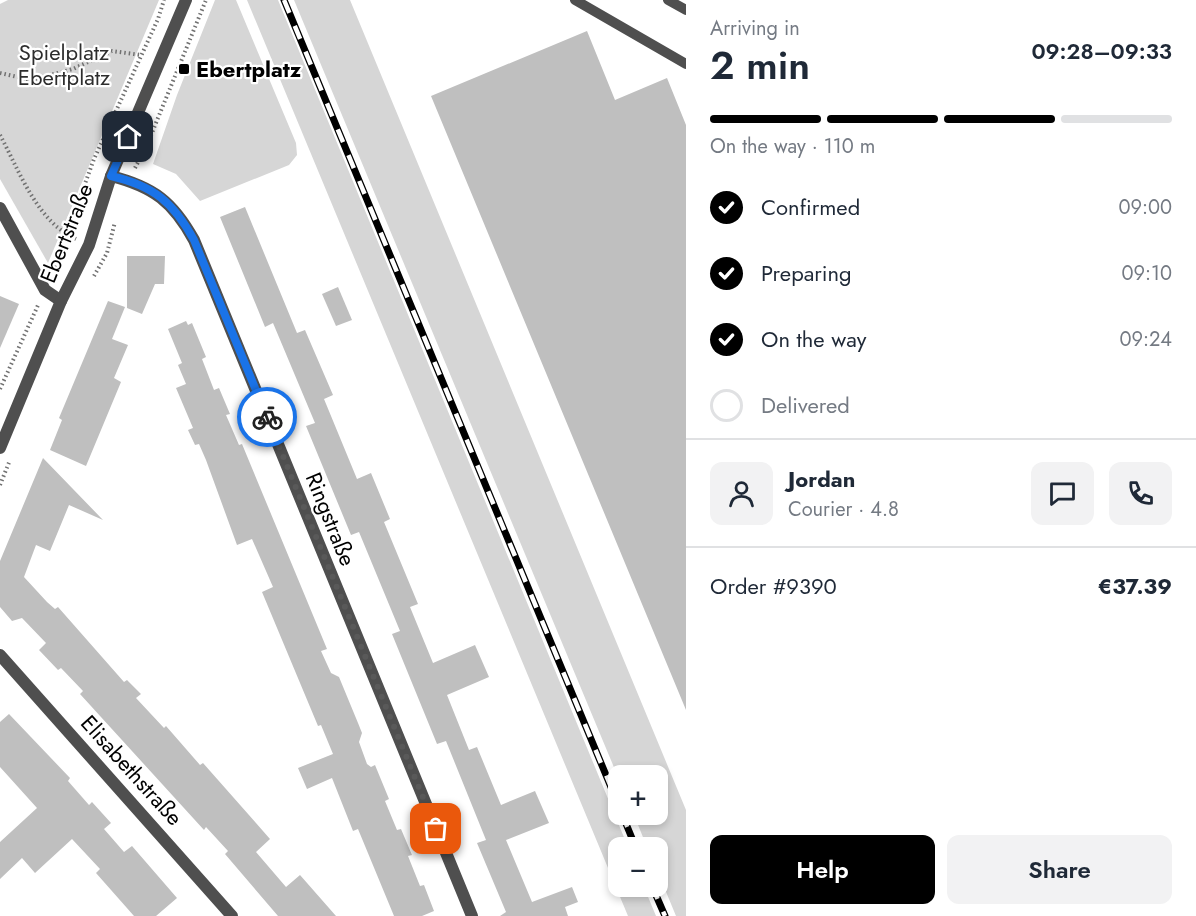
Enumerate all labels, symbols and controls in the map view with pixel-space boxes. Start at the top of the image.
text: Arriving in [710,14,800,43]
text: 09:28–09:33 [1031,35,1172,67]
park label: Spielplatz Ebertplatz [18,36,110,93]
text: 2 min [710,37,810,94]
place label: Ebertplatz [196,53,302,85]
marker: Ebertplatz [177,62,191,76]
pin [102,111,153,162]
icon: home [111,120,144,153]
text: On the way · 110 m [710,132,875,161]
street label: Ebertstraße [32,178,100,288]
icon: check [710,191,743,224]
text: Confirmed [761,191,860,223]
text: 09:00 [1118,193,1172,222]
icon: check [710,257,743,290]
text: Preparing [761,257,852,289]
text: 09:10 [1121,259,1172,288]
icon: check [710,323,743,356]
text: On the way [761,323,866,355]
text: 09:24 [1119,325,1172,354]
courier [237,387,297,447]
text: Delivered [761,389,850,421]
icon: bike [251,401,284,434]
button: person [710,462,773,525]
button: chat [1031,462,1094,525]
button: phone [1109,462,1172,525]
text: Jordan [788,463,855,495]
street label: Ringstraße [298,467,364,571]
text: Courier · 4.8 [788,495,899,524]
text: Order #9390 [710,570,837,602]
text: €37.39 [1098,570,1172,602]
street label: Elisabethstraße [74,708,190,832]
map controls [608,765,668,897]
button: + [608,765,668,825]
pin [410,803,461,854]
icon: bag [419,812,452,845]
button: Help [710,835,935,904]
button: Share [947,835,1172,904]
button: − [608,837,668,897]

